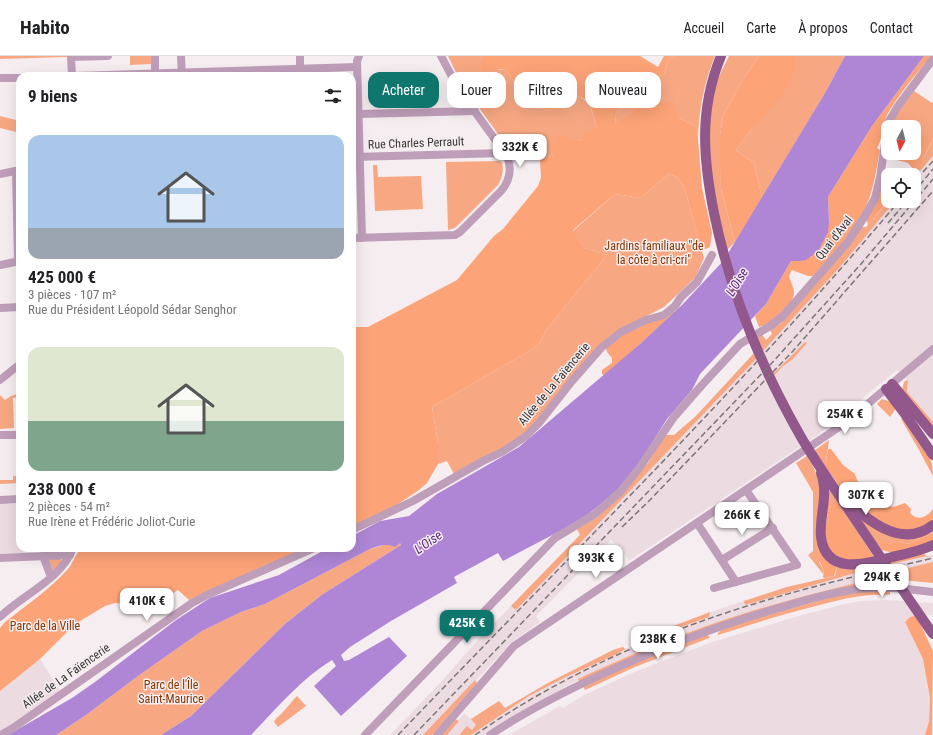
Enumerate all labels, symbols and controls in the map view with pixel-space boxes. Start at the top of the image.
text: Habito [20,16,70,39]
text: Accueil [683,20,724,36]
text: Carte [746,20,776,36]
text: À propos [798,20,848,36]
text: Contact [870,20,913,36]
chip: Acheter [368,72,439,108]
chip: Louer [447,72,506,108]
chip: Filtres [514,72,577,108]
chip: Nouveau [585,72,661,108]
icon: filters [322,85,344,107]
text: 9 biens [28,86,77,106]
north arrow [881,120,921,160]
map controls [881,120,921,208]
street label: Rue Charles Perrault [368,134,465,152]
pin: 332K € [487,134,553,168]
text: 332K € [502,139,538,154]
icon: home [150,161,222,233]
button: locate [881,168,921,208]
street label: Quai d'Aval [813,213,855,263]
park label: Jardins familiaux "de la côte à cri-cri" [604,239,704,267]
water label: L'Oise [723,265,751,299]
text: 425 000 € [28,267,96,287]
text: 3 pièces · 107 m² [28,287,116,302]
text: Rue du Président Léopold Sédar Senghor [28,302,237,317]
street label: Allée de La Faïencerie [515,339,593,428]
icon: home [150,373,222,445]
pin: 254K € [812,401,878,435]
text: 254K € [827,406,863,421]
text: 238 000 € [28,479,96,499]
pin: 307K € [833,482,899,516]
text: 307K € [848,487,884,502]
text: 2 pièces · 54 m² [28,499,110,514]
pin: 266K € [709,502,775,536]
text: 266K € [724,507,760,522]
text: Rue Irène et Frédéric Joliot-Curie [28,514,195,529]
water label: L'Oise [411,527,445,557]
pin: 393K € [563,545,629,579]
text: 393K € [578,550,614,565]
pin: 294K € [849,564,915,598]
text: 294K € [864,569,900,584]
pin: 410K € [114,588,180,622]
text: 410K € [129,593,165,608]
pin: 425K € [434,610,500,644]
text: 425K € [449,615,485,630]
park label: Parc de la Ville [10,619,81,633]
pin: 238K € [625,626,691,660]
text: 238K € [640,631,676,646]
street label: Allée de La Faïencerie [19,640,113,711]
park label: Parc de l'Île Saint-Maurice [138,677,204,706]

